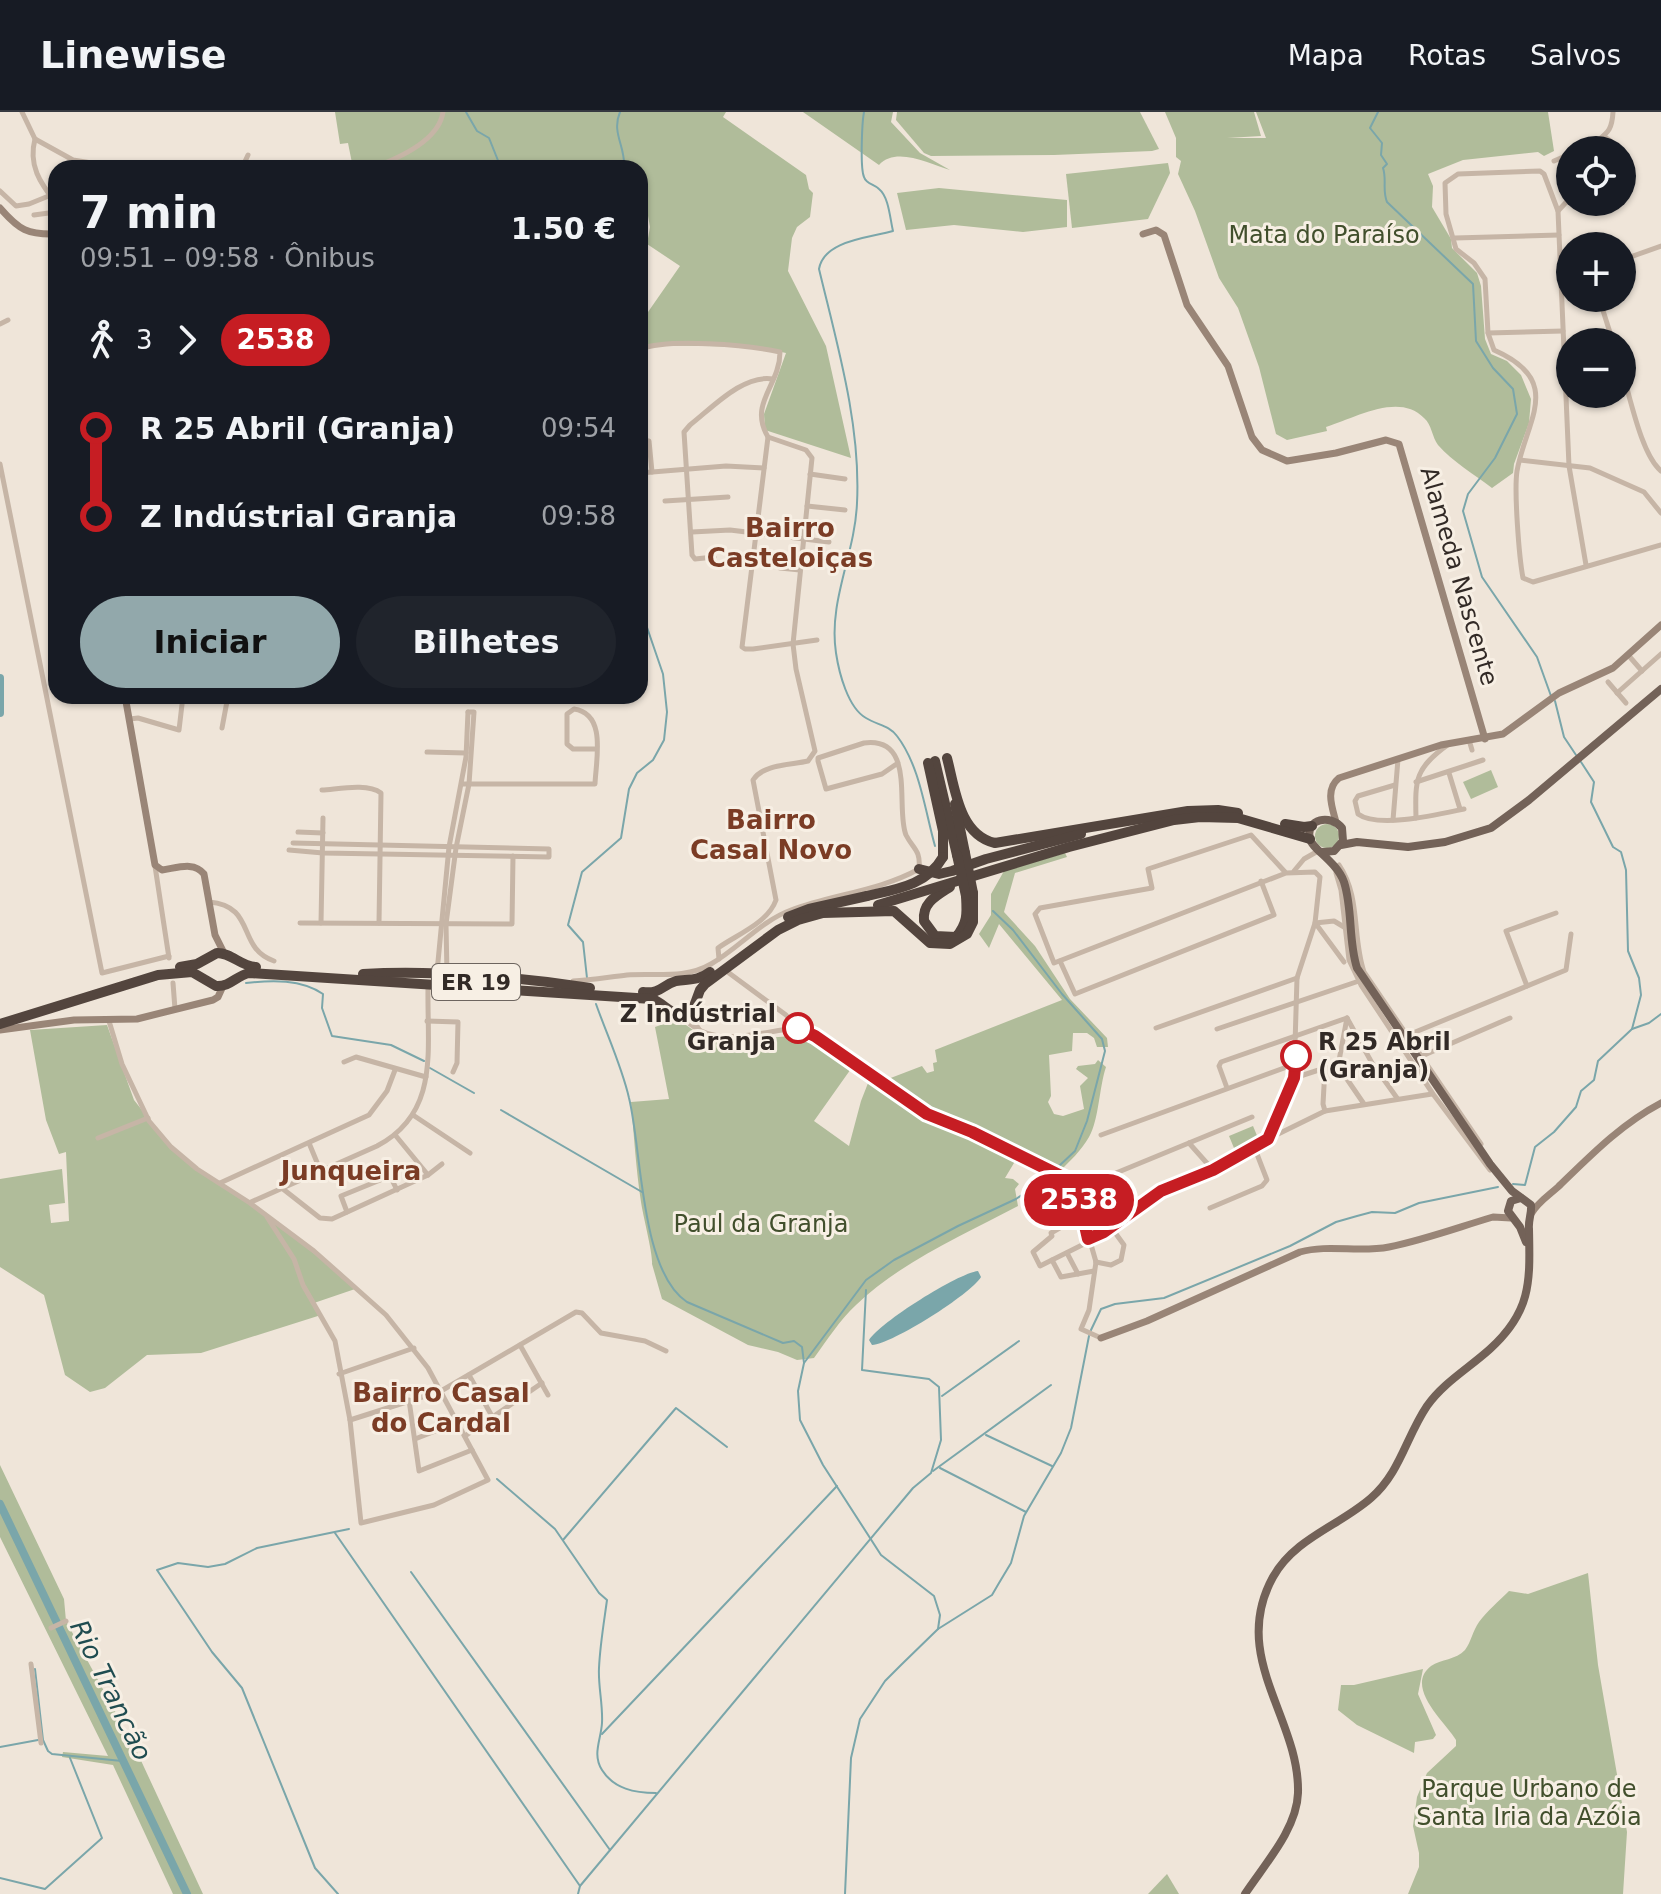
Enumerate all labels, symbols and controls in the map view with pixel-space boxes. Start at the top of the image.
text: Linewise [40,33,227,77]
text: Mapa [1288,39,1364,72]
text: Rotas [1408,39,1486,72]
text: Salvos [1530,39,1621,72]
map controls [1556,136,1636,408]
button: locate [1556,136,1636,216]
text: 7 min [80,187,218,238]
text: 1.50 € [511,211,616,246]
park label: Mata do Paraíso [1228,221,1420,249]
button: + [1556,232,1636,312]
text: 09:51 – 09:58 · Ônibus [80,243,375,273]
icon: walk [80,318,124,362]
icon: forward [165,318,209,362]
text: 2538 [237,323,314,356]
text: 3 [136,325,153,355]
button: − [1556,328,1636,408]
text: R 25 Abril (Granja) [140,411,455,446]
text: 09:54 [541,413,616,443]
street label: Alameda Nascente [1414,464,1504,688]
text: Z Indústrial Granja [140,499,457,534]
text: 09:58 [541,501,616,531]
district label: Bairro Casteloiças [707,513,873,573]
button: Iniciar [80,596,340,688]
button: Bilhetes [356,596,616,688]
district label: Bairro Casal Novo [690,805,852,865]
road number: ER 19 [432,964,520,1000]
place label: Z Indústrial Granja [620,1000,776,1056]
marker: Z Indústrial Granja [783,1013,813,1043]
place label: R 25 Abril (Granja) [1318,1028,1451,1084]
marker: R 25 Abril (Granja) [1281,1041,1311,1071]
district label: Junqueira [279,1156,421,1186]
line badge: 2538 [1023,1174,1135,1226]
text: 2538 [1040,1183,1118,1216]
park label: Paul da Granja [674,1210,848,1238]
district label: Bairro Casal do Cardal [352,1378,530,1438]
water label: Rio Trancão [64,1615,158,1765]
park label: Parque Urbano de Santa Iria da Azóia [1416,1775,1642,1831]

